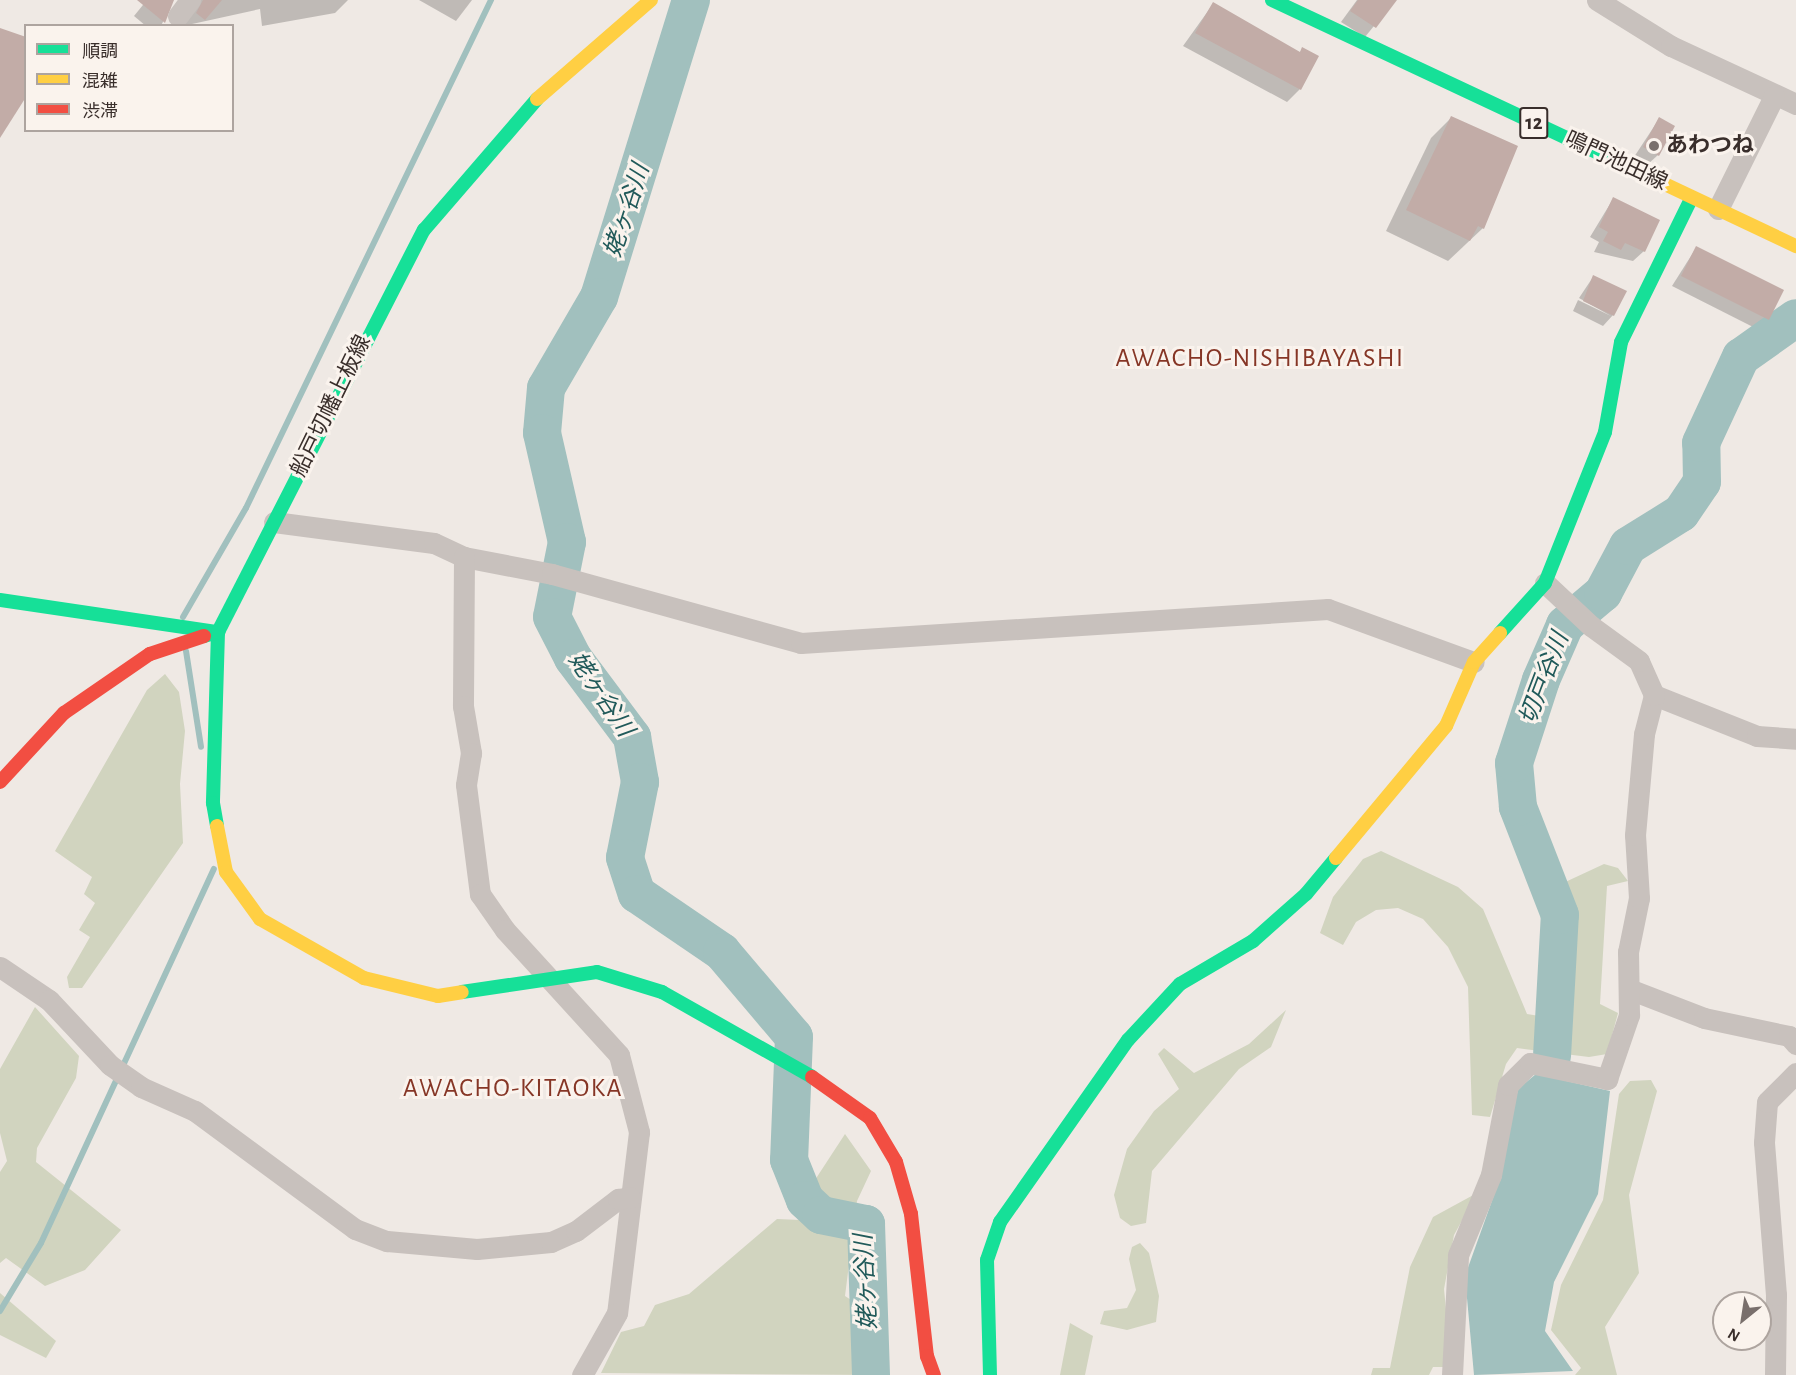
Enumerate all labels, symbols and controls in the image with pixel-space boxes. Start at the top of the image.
legend [24,24,234,132]
text: 順調 [82,43,118,61]
text: 混雑 [82,73,118,91]
text: 渋滞 [82,103,118,121]
road number: 12 [1519,105,1549,141]
street label: 鳴門池田線 [1561,126,1671,196]
place label: あわつね [1666,133,1754,159]
marker: あわつね [1647,139,1661,153]
water label: 姥ヶ谷川 [599,161,657,261]
street label: 船戸切幡上板線 [285,331,377,481]
district label: AWACHO-NISHIBAYASHI [1116,343,1404,375]
water label: 切戸谷川 [1514,629,1576,729]
water label: 姥ヶ谷川 [561,647,639,743]
district label: AWACHO-KITAOKA [403,1073,623,1105]
water label: 姥ヶ谷川 [850,1233,884,1331]
north arrow [1712,1291,1772,1351]
text: N [1725,1325,1743,1345]

